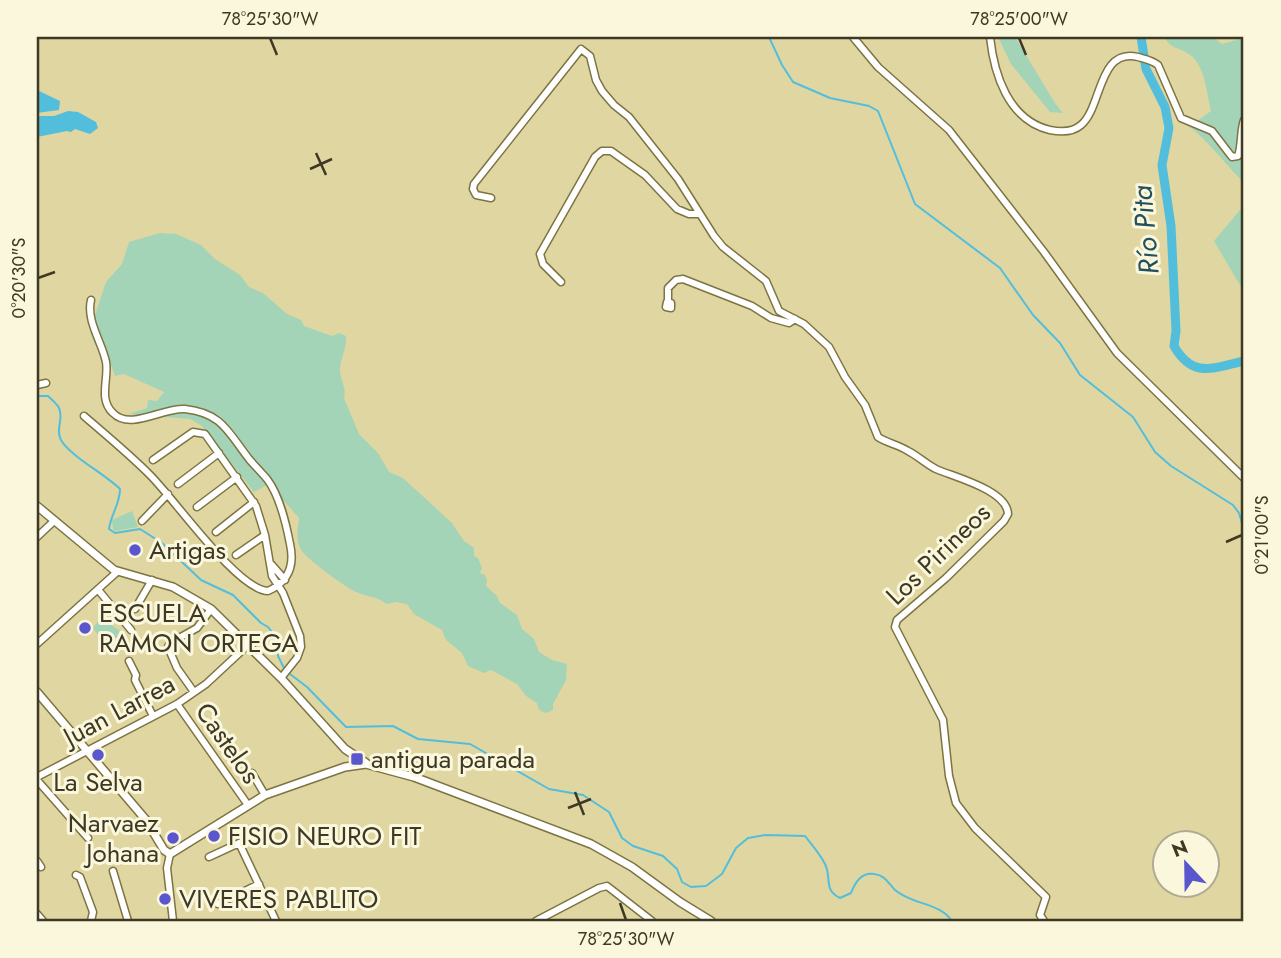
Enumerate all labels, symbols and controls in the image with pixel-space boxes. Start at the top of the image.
text: 78°25'30"W [222,6,318,32]
text: 78°25'00"W [970,6,1068,32]
water label: Río Pita [1121,183,1170,276]
text: 0°20'30"S [6,237,32,318]
street label: Los Pirineos [877,494,999,614]
text: 0°21'00"S [1249,495,1275,575]
place label: Artigas [149,531,226,569]
marker: Artigas [127,542,143,558]
place label: ESCUELA RAMON ORTEGA [99,594,299,662]
marker: ESCUELA RAMON ORTEGA [77,620,93,636]
street label: Juan Larrea [54,665,182,757]
street label: Castelos [186,695,270,791]
place label: antigua parada [371,740,535,778]
marker: La Selva [90,747,106,763]
marker: antigua parada [349,751,365,767]
place label: La Selva [53,763,143,801]
place label: Narvaez Johana [68,804,159,872]
place label: FISIO NEURO FIT [228,817,421,855]
marker: FISIO NEURO FIT [206,828,222,844]
north arrow [1152,828,1222,898]
marker: Narvaez Johana [165,830,181,846]
text: N [1168,833,1192,864]
place label: VIVERES PABLITO [179,880,378,918]
marker: VIVERES PABLITO [157,891,173,907]
text: 78°25'30"W [578,926,674,952]

